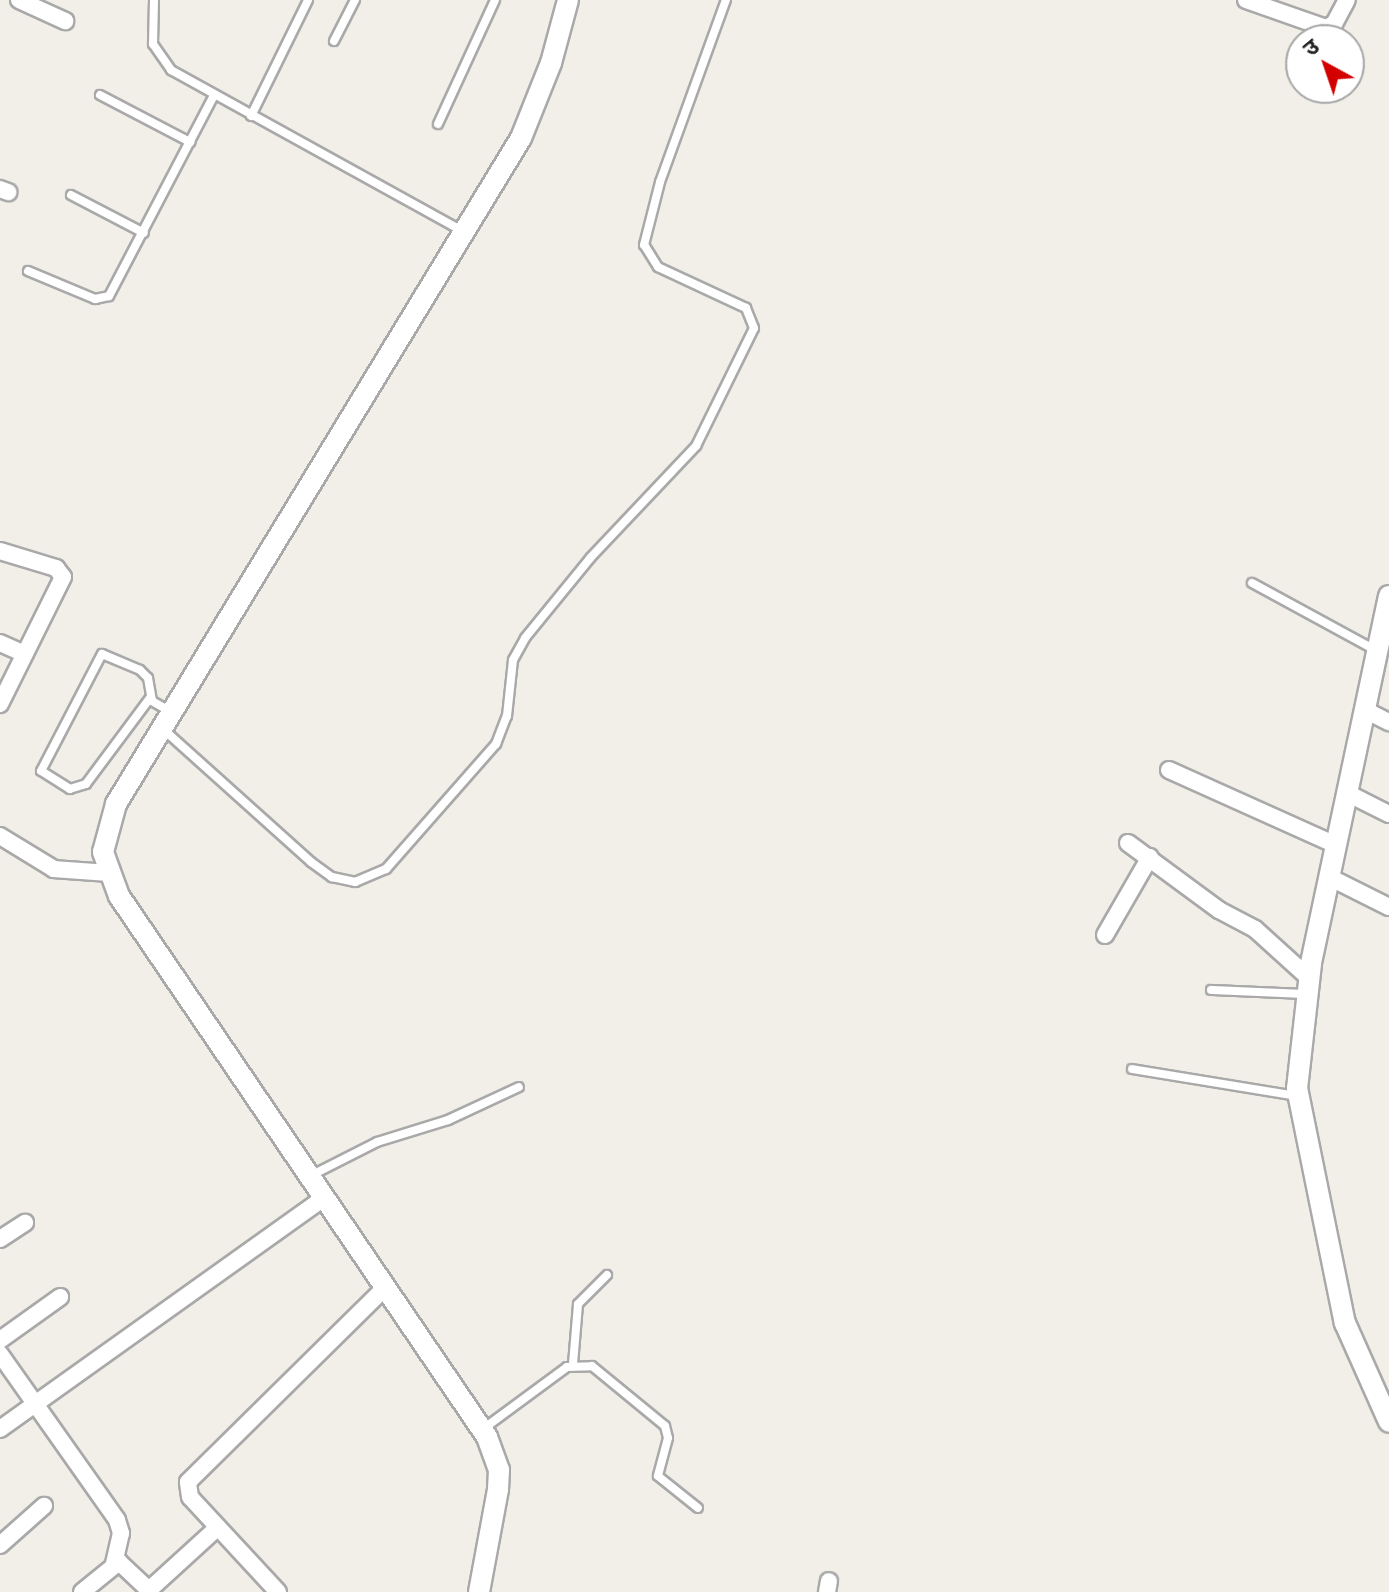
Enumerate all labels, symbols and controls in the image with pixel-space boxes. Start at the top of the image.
north arrow [1285,24,1365,104]
text: उ [1297,32,1325,62]

